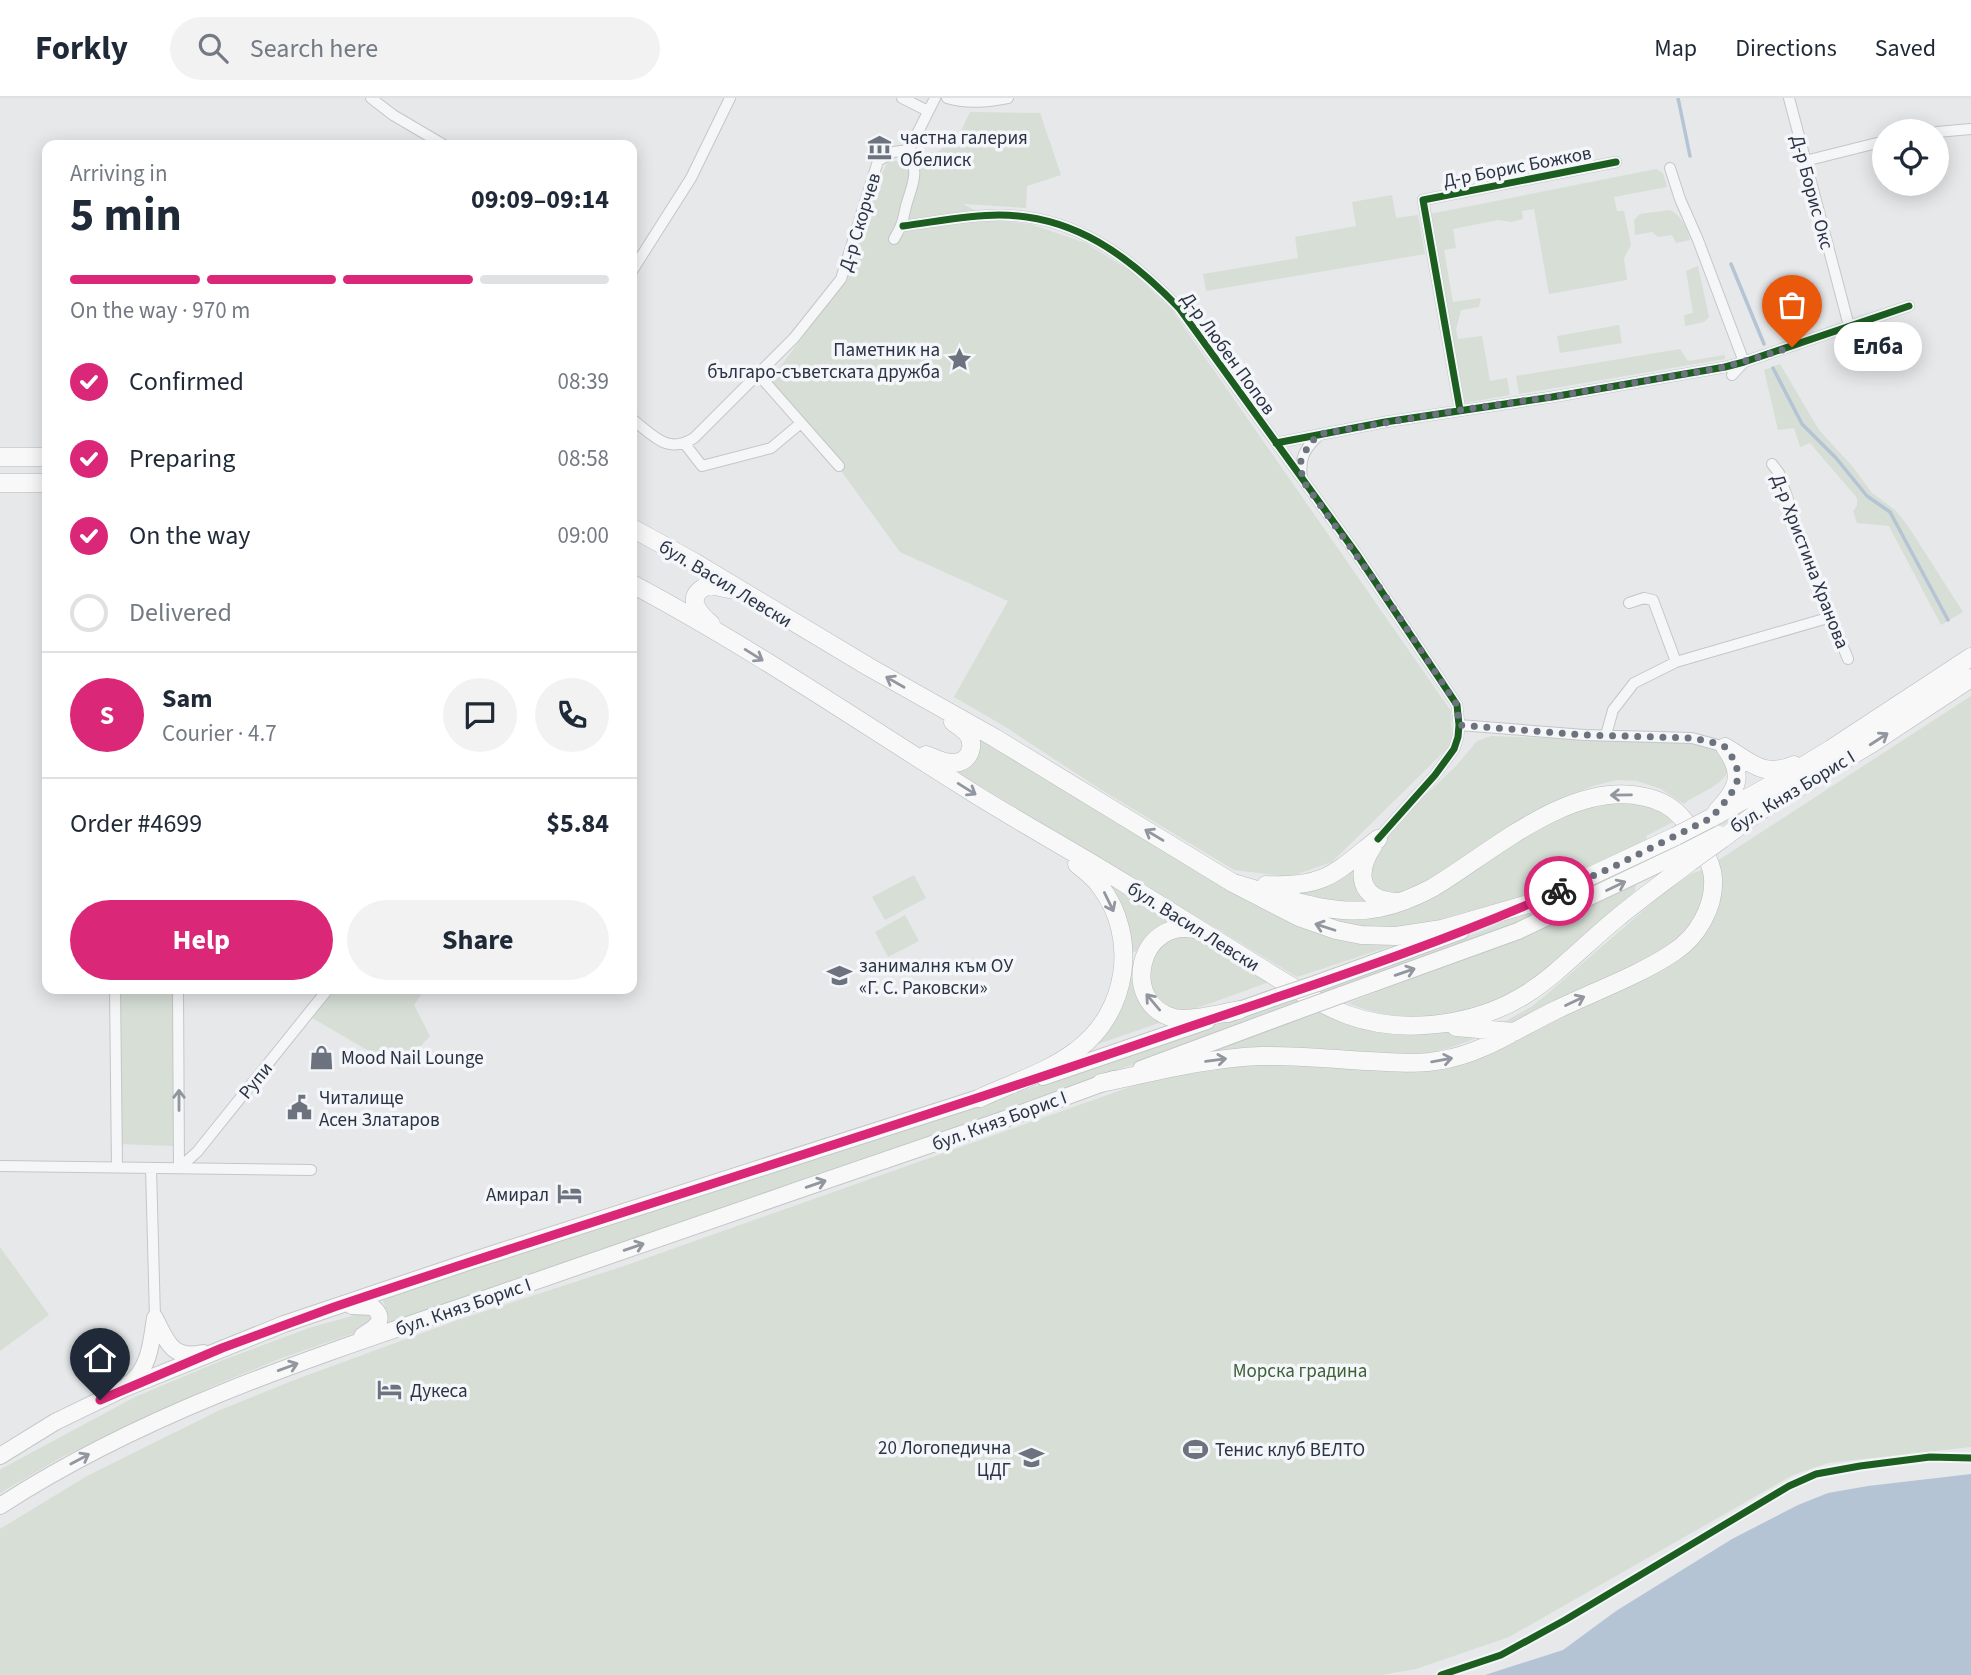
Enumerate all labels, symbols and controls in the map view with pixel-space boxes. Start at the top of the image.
search box [170,17,660,80]
text: Forkly [35,25,128,72]
icon: search [194,29,232,67]
text: Search here [250,30,378,67]
text: Map [1654,31,1697,66]
text: Directions [1735,31,1837,66]
text: Saved [1875,31,1936,66]
map controls [1872,119,1949,196]
button: locate [1872,119,1949,196]
place label: частна галерия Обелиск [900,125,1028,174]
street label: Д-р Борис Окс [1783,132,1840,253]
museum icon: частна галерия Обелиск [866,134,894,162]
street label: Д-р Борис Божков [1441,140,1594,195]
text: Arriving in [70,157,168,190]
street label: Д-р Скорчев [833,170,888,275]
text: 09:09–09:14 [471,181,609,218]
text: 5 min [70,183,182,248]
pin [1762,275,1822,347]
icon: bag [1773,286,1811,324]
street label: Д-р Любен Попов [1174,287,1281,421]
text: On the way · 970 m [70,294,250,327]
callout: Елба [1834,322,1922,372]
text: Елба [1853,330,1903,363]
place label: Паметник на българо-съветската дружба [707,337,940,386]
place icon: Паметник на българо-съветската дружба [946,346,974,374]
icon: check [70,363,108,401]
text: Confirmed [129,363,244,400]
text: 08:39 [558,365,609,398]
icon: check [70,440,108,478]
text: Preparing [129,440,235,477]
text: 08:58 [558,442,609,475]
street label: Д-р Христина Хранова [1764,470,1855,653]
icon: check [70,517,108,555]
text: On the way [129,517,250,554]
text: 09:00 [558,519,609,552]
street label: бул. Васил Левски [653,534,797,635]
text: Delivered [129,594,232,631]
one-way arrow [744,648,764,662]
one-way arrow [885,675,906,688]
button: chat [443,678,517,752]
button: phone [535,678,609,752]
text: Sam [162,680,212,717]
text: S [100,697,114,734]
text: Courier · 4.7 [162,717,277,750]
one-way arrow [1869,732,1888,746]
street label: бул. Княз Борис I [1725,744,1860,840]
one-way arrow [957,783,977,797]
one-way arrow [1610,788,1633,801]
text: Order #4699 [70,805,202,842]
text: $5.84 [546,805,609,842]
one-way arrow [1145,828,1165,842]
courier [1524,856,1594,926]
icon: bike [1540,872,1578,910]
street label: бул. Васил Левски [1122,876,1265,979]
one-way arrow [1604,879,1626,892]
one-way arrow [1102,891,1116,912]
button: Help [70,900,333,980]
button: Share [347,900,609,980]
one-way arrow [1314,920,1336,932]
place label: занималня към ОУ «Г. С. Раковски» [859,953,1013,1002]
school or university icon: занималня към ОУ «Г. С. Раковски» [825,962,853,990]
one-way arrow [1394,965,1416,977]
one-way arrow [1146,994,1161,1012]
one-way arrow [1564,994,1585,1007]
shop icon: Mood Nail Lounge [307,1043,335,1071]
place label: Mood Nail Lounge [341,1045,484,1072]
one-way arrow [1204,1053,1226,1066]
one-way arrow [1430,1053,1453,1066]
street label: Рупи [233,1057,280,1105]
place label: Читалище Асен Златаров [319,1085,440,1134]
street label: бул. Княз Борис I [928,1085,1071,1158]
one-way arrow [172,1089,186,1112]
public building icon: Читалище Асен Златаров [285,1094,313,1122]
one-way arrow [805,1177,827,1189]
hotel icon: Амирал [555,1180,583,1208]
place label: Амирал [486,1182,549,1209]
one-way arrow [623,1240,645,1252]
street label: бул. Княз Борис I [392,1272,535,1343]
pin [70,1328,130,1400]
icon: home [81,1339,119,1377]
park label: Морска градина [1233,1358,1367,1385]
one-way arrow [277,1360,299,1373]
hotel icon: Дукеса [376,1376,404,1404]
place label: Дукеса [410,1378,468,1405]
place label: 20 Логопедична ЦДГ [878,1435,1011,1484]
sports icon: Тенис клуб ВЕЛТО [1181,1435,1209,1463]
place label: Тенис клуб ВЕЛТО [1215,1437,1365,1464]
school or university icon: 20 Логопедична ЦДГ [1017,1444,1045,1472]
one-way arrow [69,1452,90,1466]

